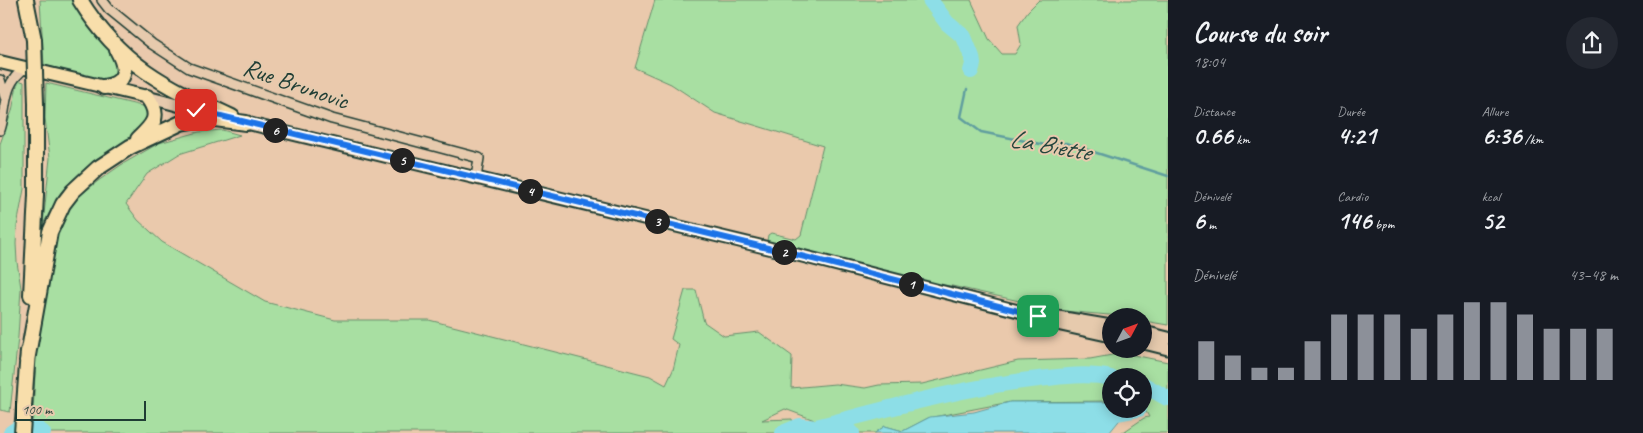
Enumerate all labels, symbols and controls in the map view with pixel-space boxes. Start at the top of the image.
text: Course du soir [1193,15,1327,50]
button: share [1566,17,1618,69]
street label: Rue Brunovic [239,51,354,117]
text: 18:04 [1193,52,1225,72]
pin [175,89,217,131]
icon: check [182,96,210,124]
text: Distance [1193,103,1235,120]
text: Durée [1337,103,1365,120]
text: Allure [1482,103,1508,120]
pin: 6 [262,118,288,142]
text: 0.66 [1193,120,1233,152]
text: 4:21 [1337,120,1376,152]
text: 6:36 [1482,120,1521,152]
text: 6 [272,122,279,139]
water label: La Biette [1007,122,1097,169]
text: km [1233,131,1250,148]
text: /km [1521,131,1543,148]
pin: 5 [390,148,414,172]
text: 5 [399,152,406,169]
pin: 4 [518,178,542,204]
text: 4 [527,183,534,200]
text: Dénivelé [1193,188,1231,205]
text: Cardio [1337,188,1368,205]
text: kcal [1482,188,1500,205]
text: 6 [1193,205,1205,237]
text: 146 [1337,205,1372,237]
text: 52 [1482,205,1504,237]
pin: 3 [644,208,670,234]
text: 3 [654,213,661,230]
text: m [1205,216,1216,233]
text: bpm [1372,216,1394,233]
pin: 2 [772,240,796,264]
text: 2 [781,244,788,261]
text: Dénivelé [1193,265,1236,285]
text: 43–48 m [1569,265,1618,285]
pin: 1 [898,272,924,296]
text: 1 [908,276,915,293]
pin [1017,295,1059,337]
icon: arrive [1024,302,1052,330]
north arrow [1102,308,1152,358]
map controls [1102,308,1152,418]
button: locate [1102,368,1152,418]
scale bar [15,398,146,421]
text: 100 m [22,401,52,418]

